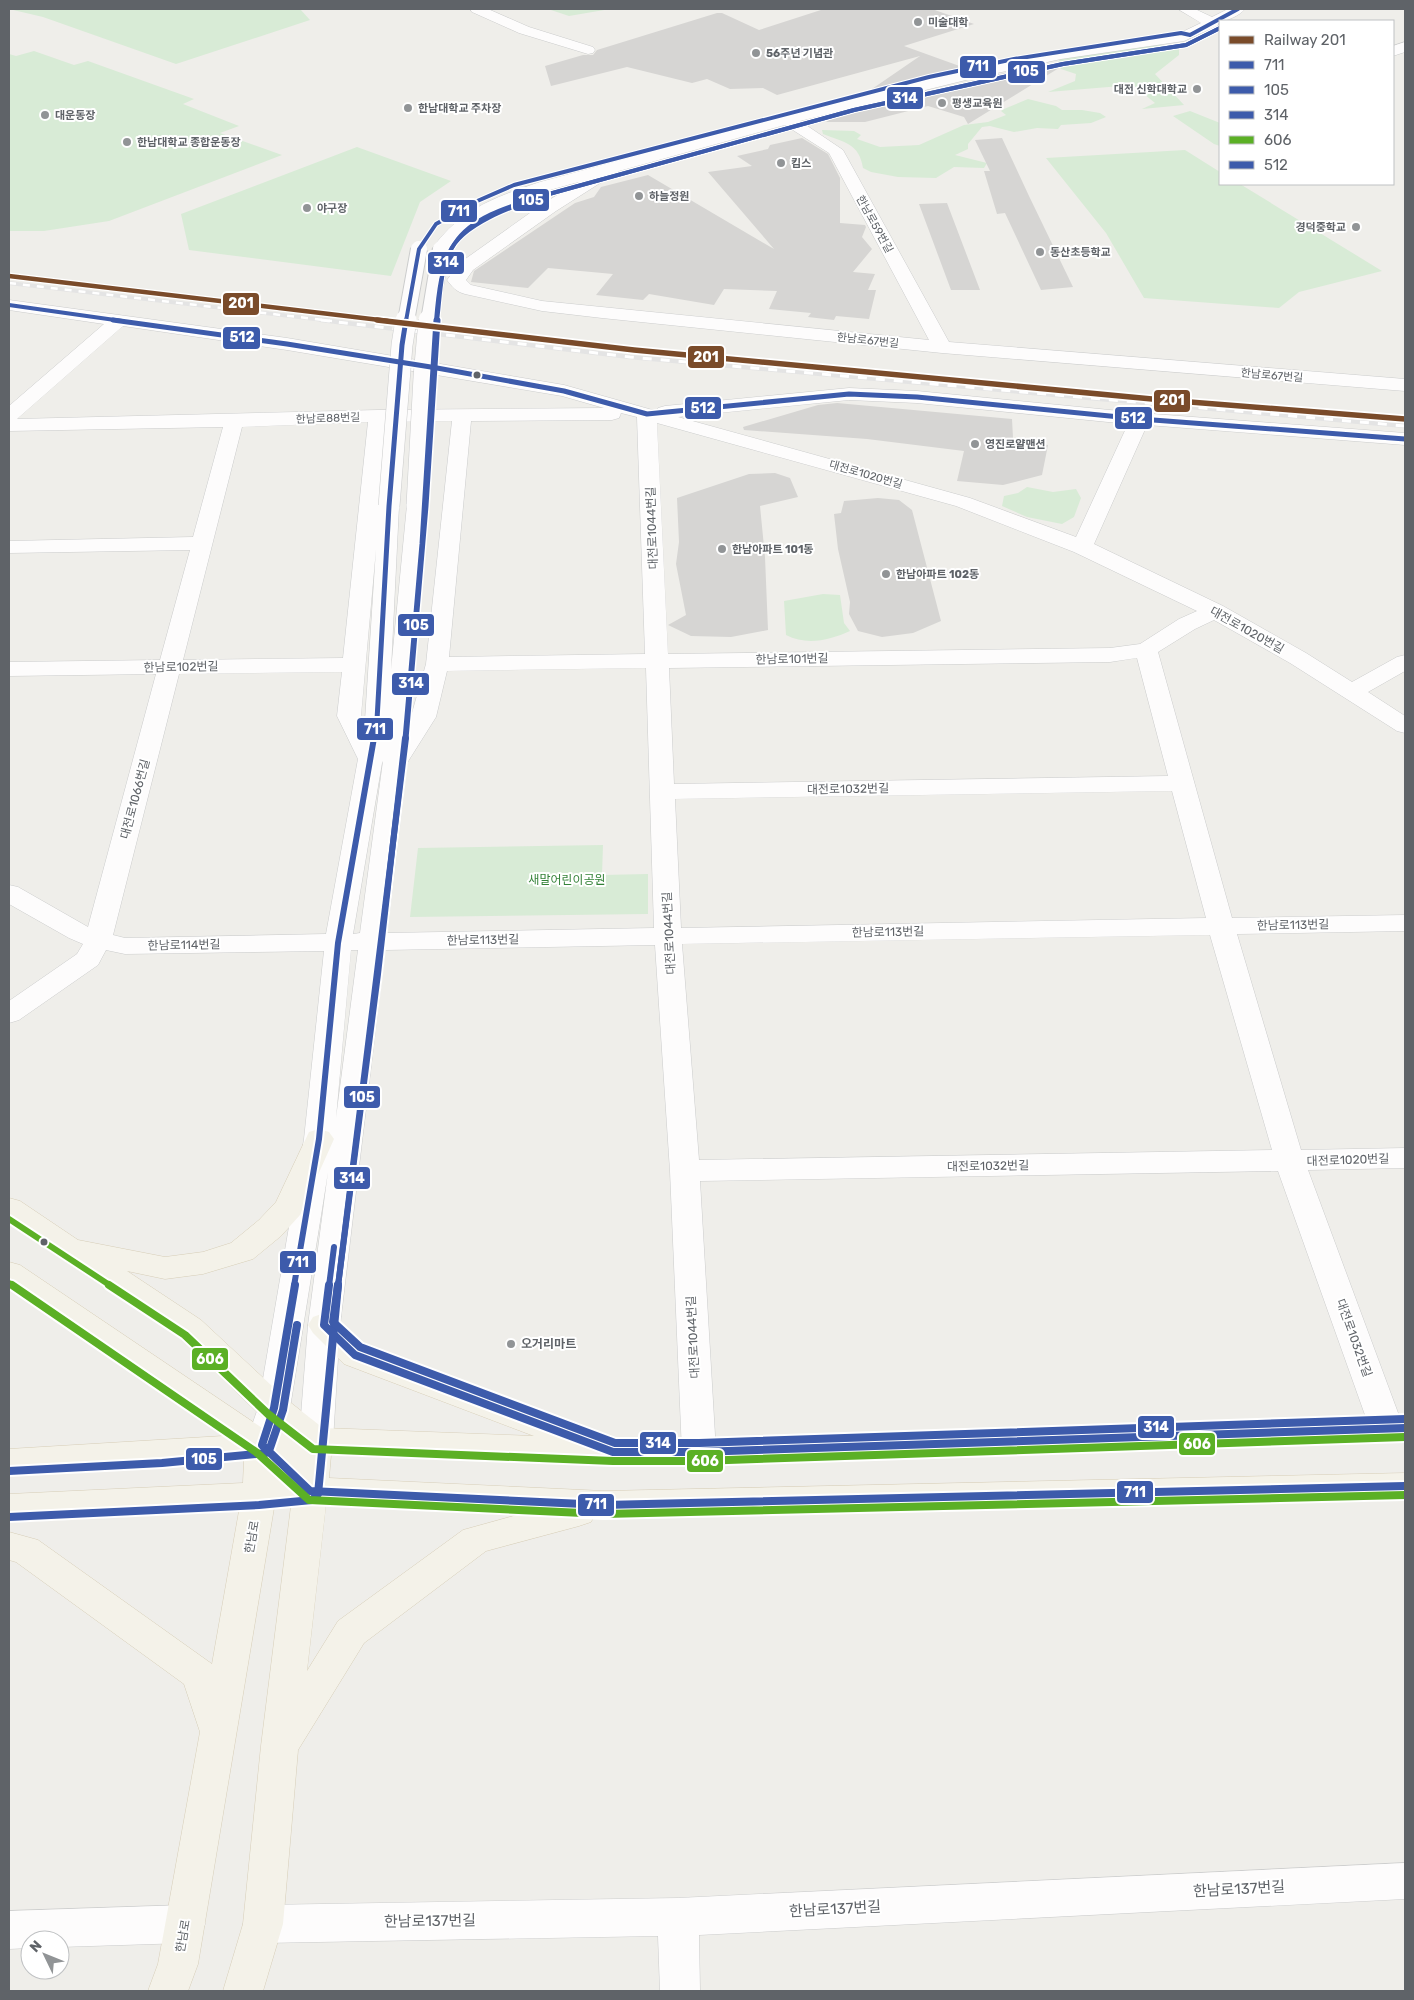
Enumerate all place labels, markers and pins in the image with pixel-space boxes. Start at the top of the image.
marker: 미술대학 [912,16,924,28]
place label: 미술대학 [928,16,968,29]
marker: 56주년 기념관 [750,47,762,59]
place label: 56주년 기념관 [766,47,833,60]
place label: 대전 신학대학교 [1114,83,1187,96]
marker: 대전 신학대학교 [1191,83,1203,95]
marker: 평생교육원 [936,97,948,109]
place label: 평생교육원 [952,97,1003,110]
marker: 한남대학교 주차장 [402,102,414,114]
place label: 한남대학교 주차장 [418,102,501,115]
marker: 대운동장 [39,109,51,121]
place label: 대운동장 [55,109,95,122]
marker: 한남대학교 종합운동장 [121,136,133,148]
place label: 한남대학교 종합운동장 [137,136,241,149]
marker: 킴스 [775,157,787,169]
place label: 킴스 [791,157,811,170]
marker: 하늘정원 [633,190,645,202]
place label: 하늘정원 [649,190,689,203]
marker: 야구장 [301,202,313,214]
place label: 야구장 [317,202,347,215]
place label: 경덕중학교 [1295,221,1346,234]
marker: 경덕중학교 [1350,221,1362,233]
marker: 동산초등학교 [1034,246,1046,258]
place label: 동산초등학교 [1050,246,1111,259]
unlabelled marker [472,370,482,380]
marker: 영진로얄맨션 [969,438,981,450]
place label: 영진로얄맨션 [985,438,1046,451]
marker: 한남아파트 101동 [716,543,728,555]
place label: 한남아파트 101동 [732,543,813,556]
marker: 한남아파트 102동 [880,568,892,580]
place label: 한남아파트 102동 [896,568,979,581]
unlabelled marker [39,1237,49,1247]
place label: 오거리마트 [521,1337,576,1351]
marker: 오거리마트 [505,1338,517,1350]

